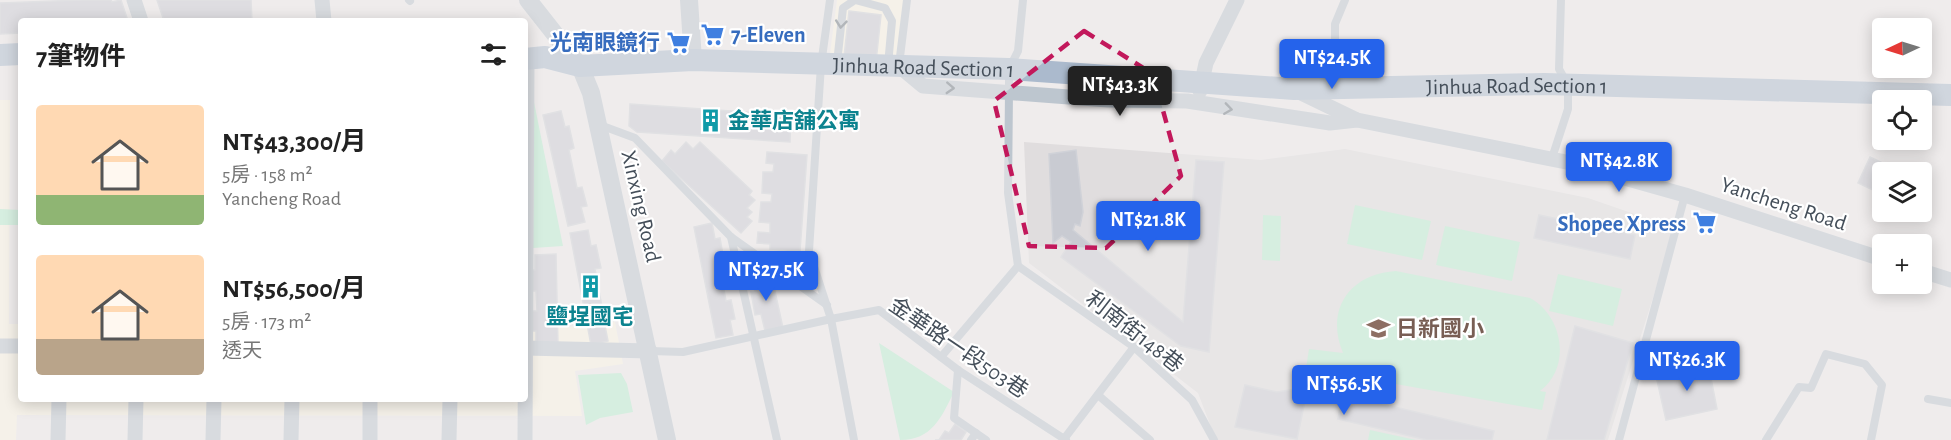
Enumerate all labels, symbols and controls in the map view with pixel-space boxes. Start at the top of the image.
north arrow [1872,18,1932,78]
map controls [1872,18,1932,294]
one-way arrow [835,19,848,28]
supermarket icon: 7-Eleven [700,21,726,47]
place label: 7-Eleven [731,24,806,46]
supermarket icon: 光南眼鏡行 [665,29,691,55]
place label: 光南眼鏡行 [550,31,660,54]
icon: filters [477,38,510,71]
pin: NT$24.5K [1270,39,1394,90]
text: 7筆物件 [36,44,125,70]
text: NT$24.5K [1293,48,1371,68]
street label: Jinhua Road Section 1 [832,54,1015,81]
pin: NT$43.3K [1058,66,1182,117]
street label: Jinhua Road Section 1 [1426,74,1608,98]
text: NT$43.3K [1082,75,1158,95]
one-way arrow [946,81,955,94]
button: locate [1872,90,1932,150]
one-way arrow [1223,102,1232,114]
building icon: 金華店舖公寓 [697,107,723,133]
place label: 金華店舖公寓 [728,109,860,132]
icon: home [84,129,156,201]
text: NT$43,300/月 [222,129,367,155]
pin: NT$42.8K [1557,142,1681,193]
street label: Xinxing Road [617,148,665,264]
text: NT$42.8K [1580,151,1658,171]
button: layers [1872,162,1932,222]
text: 5房 · 158 m² [222,165,313,185]
street label: Yancheng Road [1718,173,1849,235]
text: Yancheng Road [222,189,341,209]
pin: NT$21.8K [1086,201,1210,252]
text: NT$21.8K [1110,210,1186,230]
supermarket icon: Shopee Xpress [1691,210,1717,236]
place label: Shopee Xpress [1558,213,1686,235]
button: + [1872,234,1932,294]
pin: NT$27.5K [704,251,828,302]
text: NT$27.5K [728,260,804,280]
building icon: 鹽埕國宅 [577,274,603,300]
text: NT$56,500/月 [222,276,366,302]
icon: home [84,279,156,351]
street label: 利南街148巷 [1082,286,1188,376]
street label: 金華路一段503巷 [885,293,1032,402]
place label: 鹽埕國宅 [546,305,634,328]
text: 5房 · 173 m² [222,312,311,332]
school or university icon: 日新國小 [1365,315,1391,341]
place label: 日新國小 [1396,317,1484,340]
text: 透天 [222,341,262,361]
pin: NT$26.3K [1625,341,1749,392]
text: NT$26.3K [1649,350,1725,370]
pin: NT$56.5K [1282,365,1406,416]
text: NT$56.5K [1306,374,1382,394]

